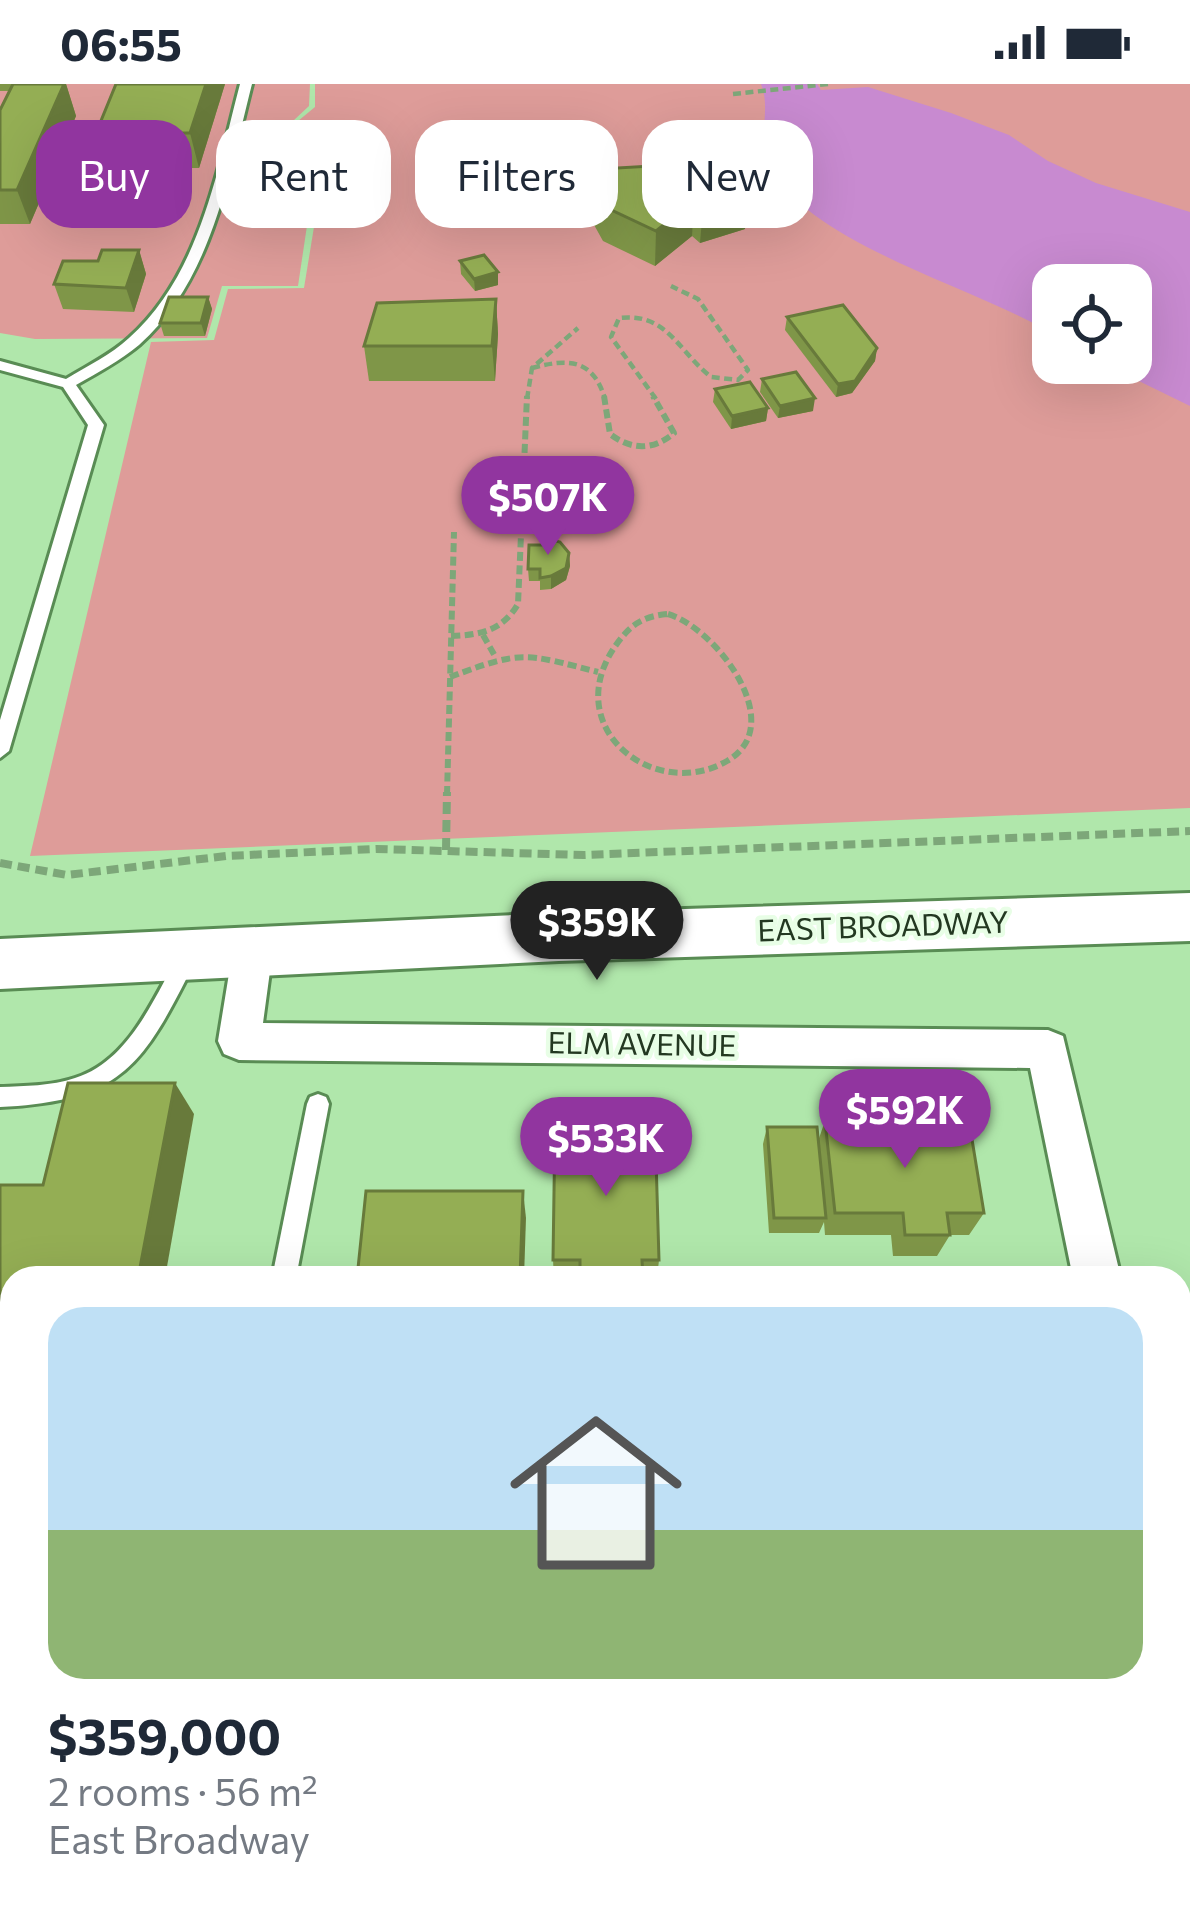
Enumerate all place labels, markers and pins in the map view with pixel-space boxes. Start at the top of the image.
pin: $507K [464,456,632,558]
pin: $359K [513,881,681,983]
pin: $592K [821,1069,989,1171]
pin: $533K [522,1097,690,1199]

